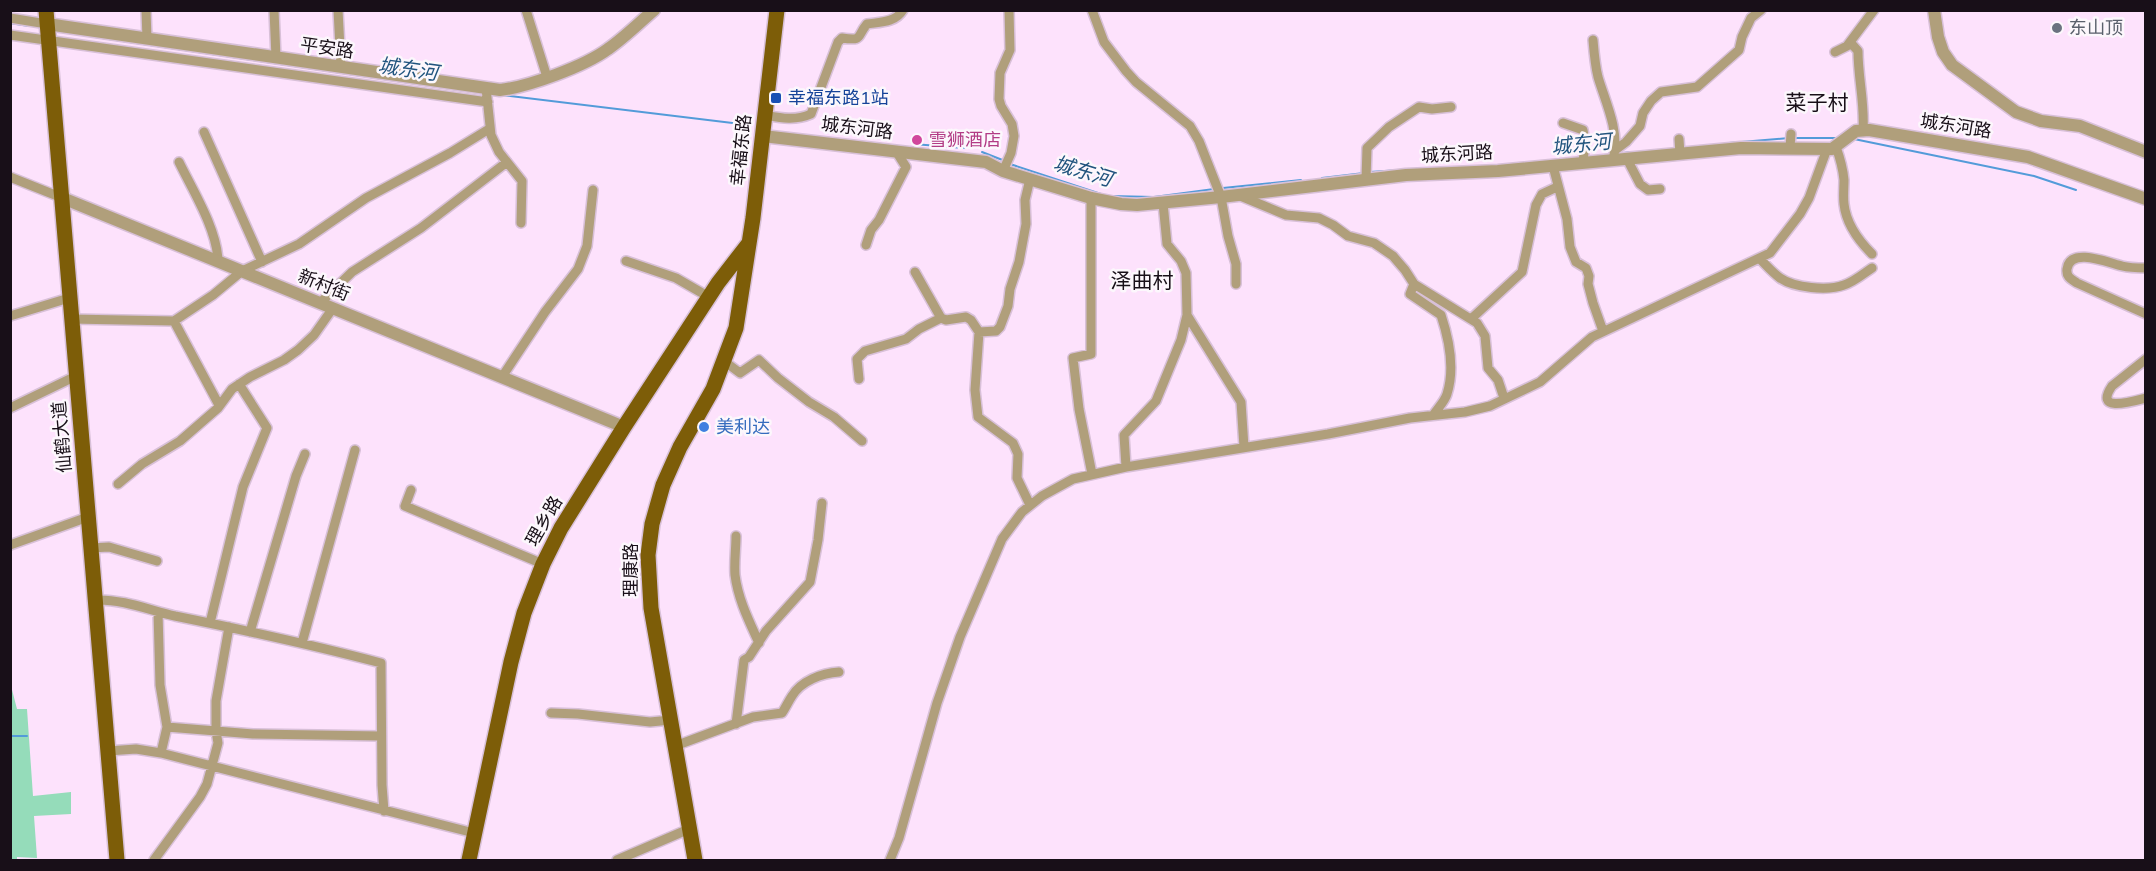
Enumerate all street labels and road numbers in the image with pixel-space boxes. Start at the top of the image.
street label: 平安路 [299,32,355,63]
street label: 城东河路 [1919,109,1993,142]
street label: 城东河路 [820,112,894,143]
street label: 幸福东路 [725,113,756,187]
street label: 城东河路 [1420,140,1494,167]
street label: 新村街 [295,264,354,305]
street label: 仙鹤大道 [47,400,76,474]
street label: 理乡路 [520,492,567,550]
street label: 理康路 [619,543,642,597]

